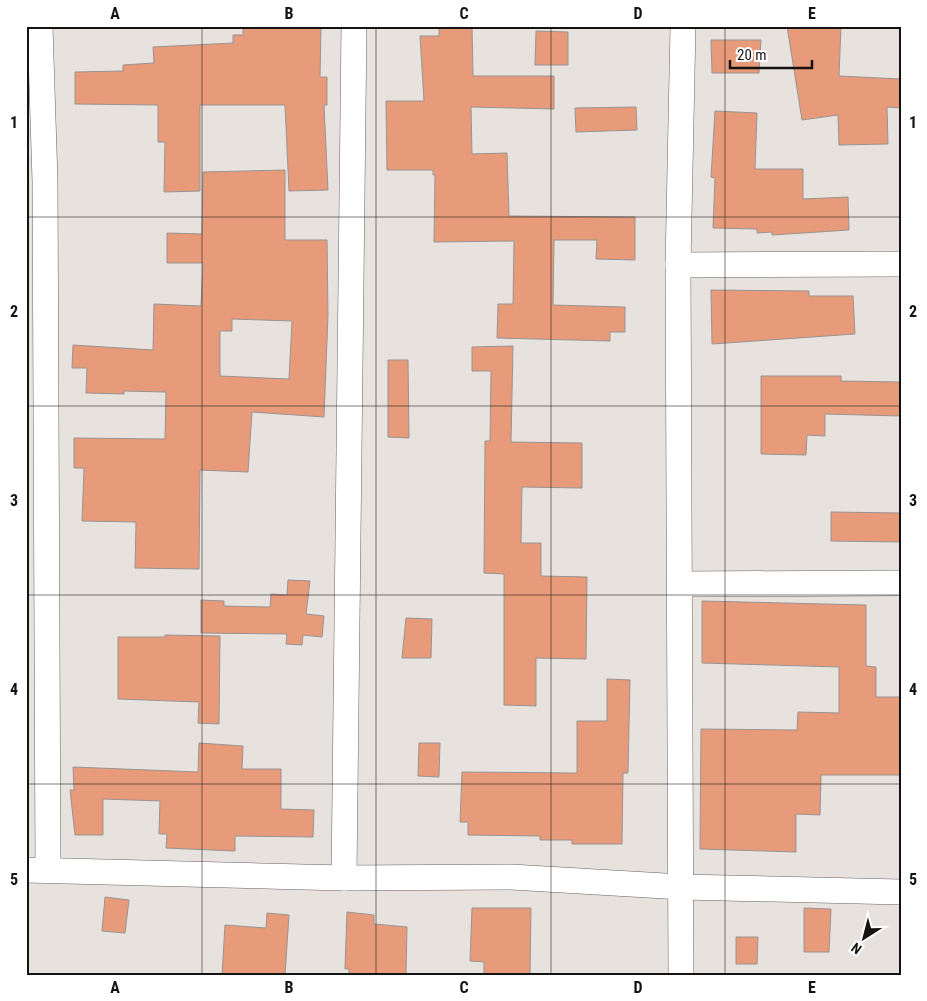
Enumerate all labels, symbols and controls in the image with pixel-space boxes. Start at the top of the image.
text: A [110,4,120,23]
text: B [285,4,294,23]
text: C [459,4,469,23]
text: D [633,4,643,23]
text: E [808,4,816,23]
scale bar [730,38,812,70]
text: 20 m [737,46,767,64]
text: 1 [10,113,18,132]
text: 1 [909,113,917,132]
text: 2 [10,302,18,321]
text: 2 [909,302,917,321]
text: 3 [10,491,18,510]
text: 3 [909,491,917,510]
text: 4 [10,680,18,699]
text: 4 [909,680,917,699]
text: 5 [10,870,18,889]
text: 5 [909,870,917,889]
north arrow [840,914,890,964]
text: N [848,940,865,958]
text: A [110,978,120,997]
text: B [285,978,294,997]
text: C [459,978,469,997]
text: D [633,978,643,997]
text: E [808,978,816,997]

